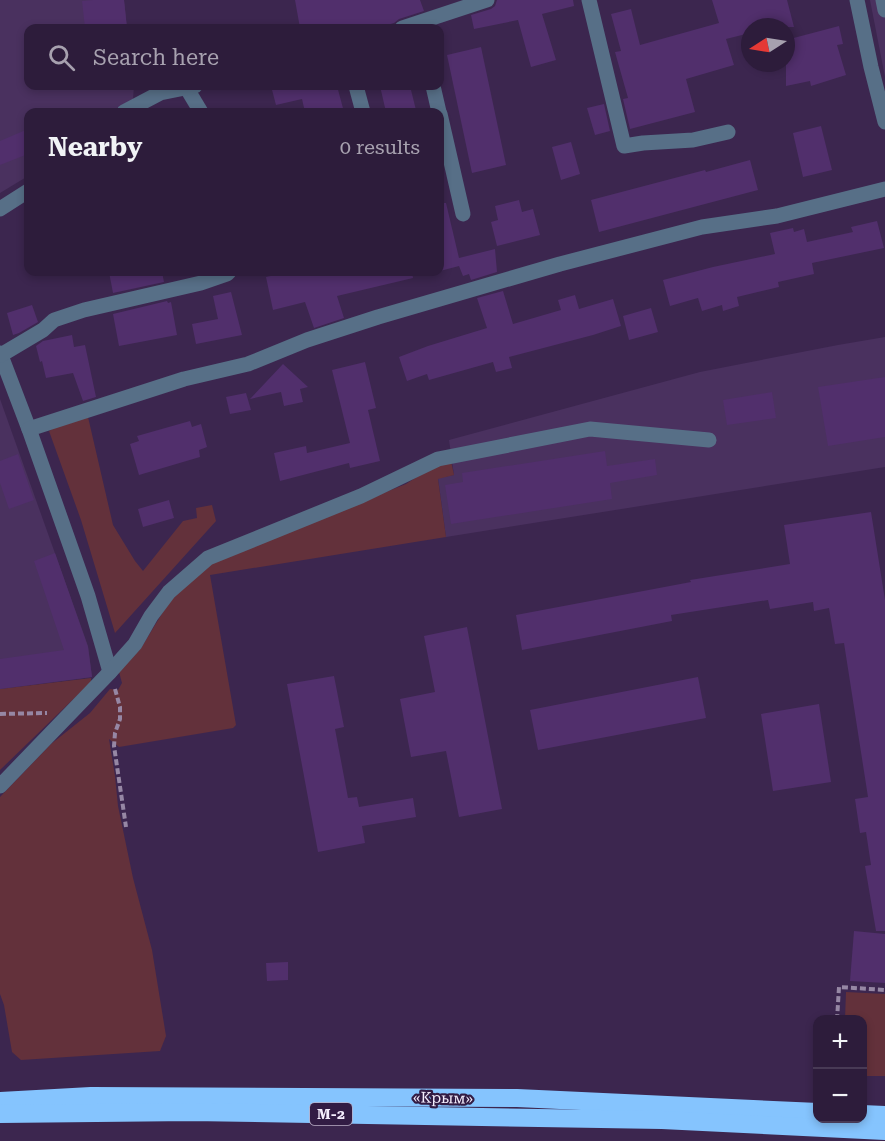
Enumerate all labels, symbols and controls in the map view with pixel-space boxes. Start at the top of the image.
north arrow [741,18,795,72]
search box [24,24,444,90]
icon: search [45,41,78,74]
text: Search here [93,45,219,70]
text: Nearby [48,132,142,162]
text: 0 results [340,135,420,159]
map controls [813,1015,867,1123]
button: + [813,1015,867,1069]
button: − [813,1069,867,1123]
street label: «Крым» [413,1088,473,1108]
road number: М-2 [310,1103,352,1125]

